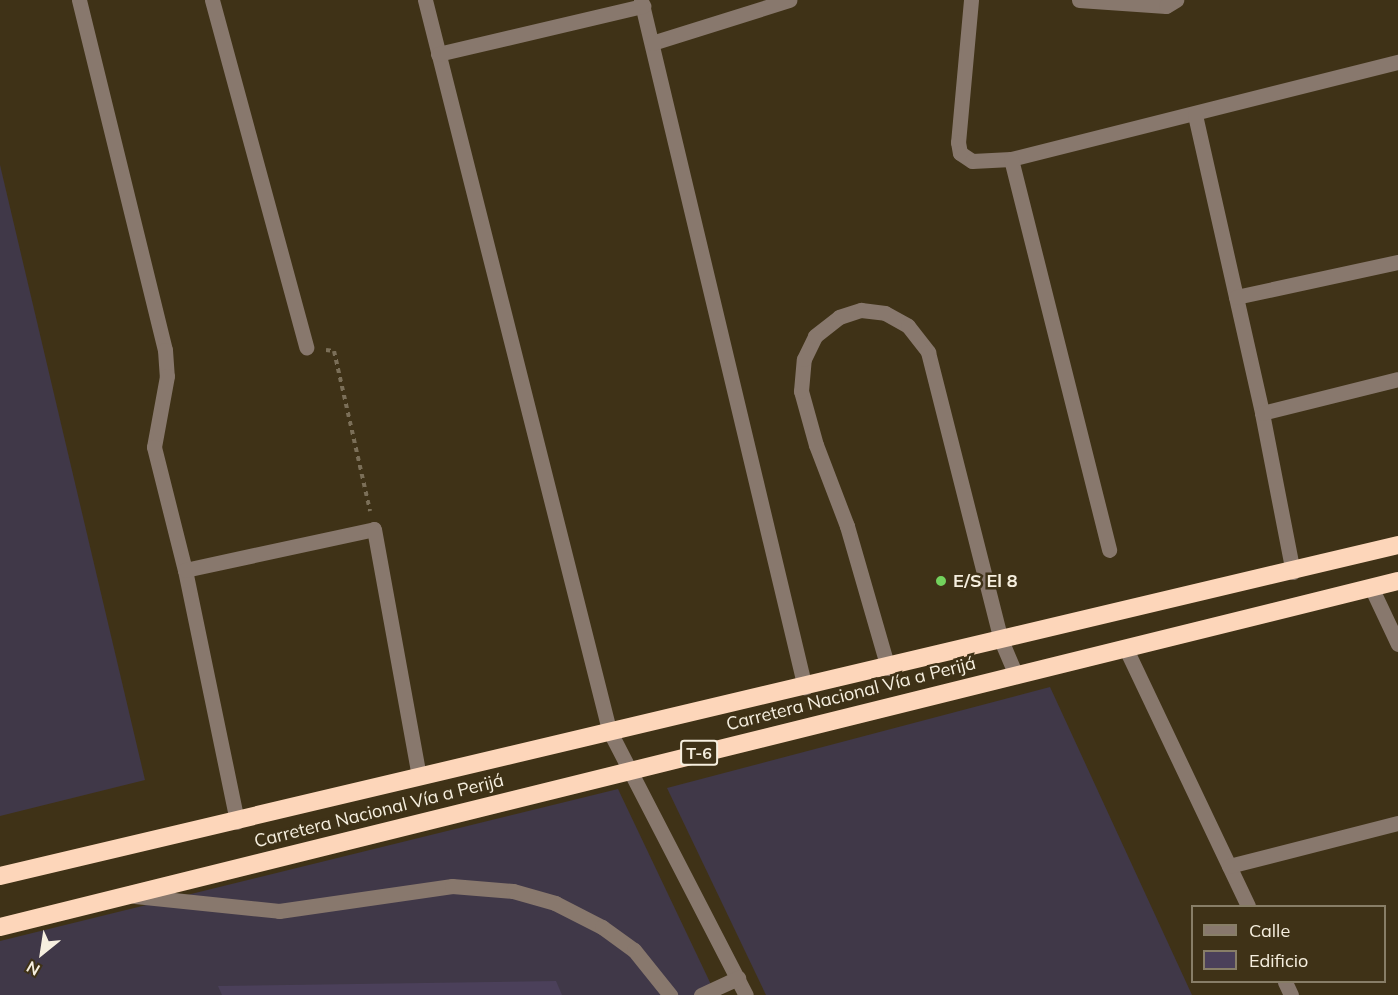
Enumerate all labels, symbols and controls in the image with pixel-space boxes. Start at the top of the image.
place label: E/S El 8 [953,570,1018,592]
marker: E/S El 8 [934,574,948,588]
street label: Carretera Nacional Vía a Perijá [724,653,978,735]
road number: T-6 [680,740,718,766]
street label: Carretera Nacional Vía a Perijá [252,770,506,852]
legend [1191,905,1386,983]
text: Calle [1249,919,1290,942]
north arrow [12,923,72,983]
text: Edificio [1249,949,1308,972]
text: N [23,957,43,980]

